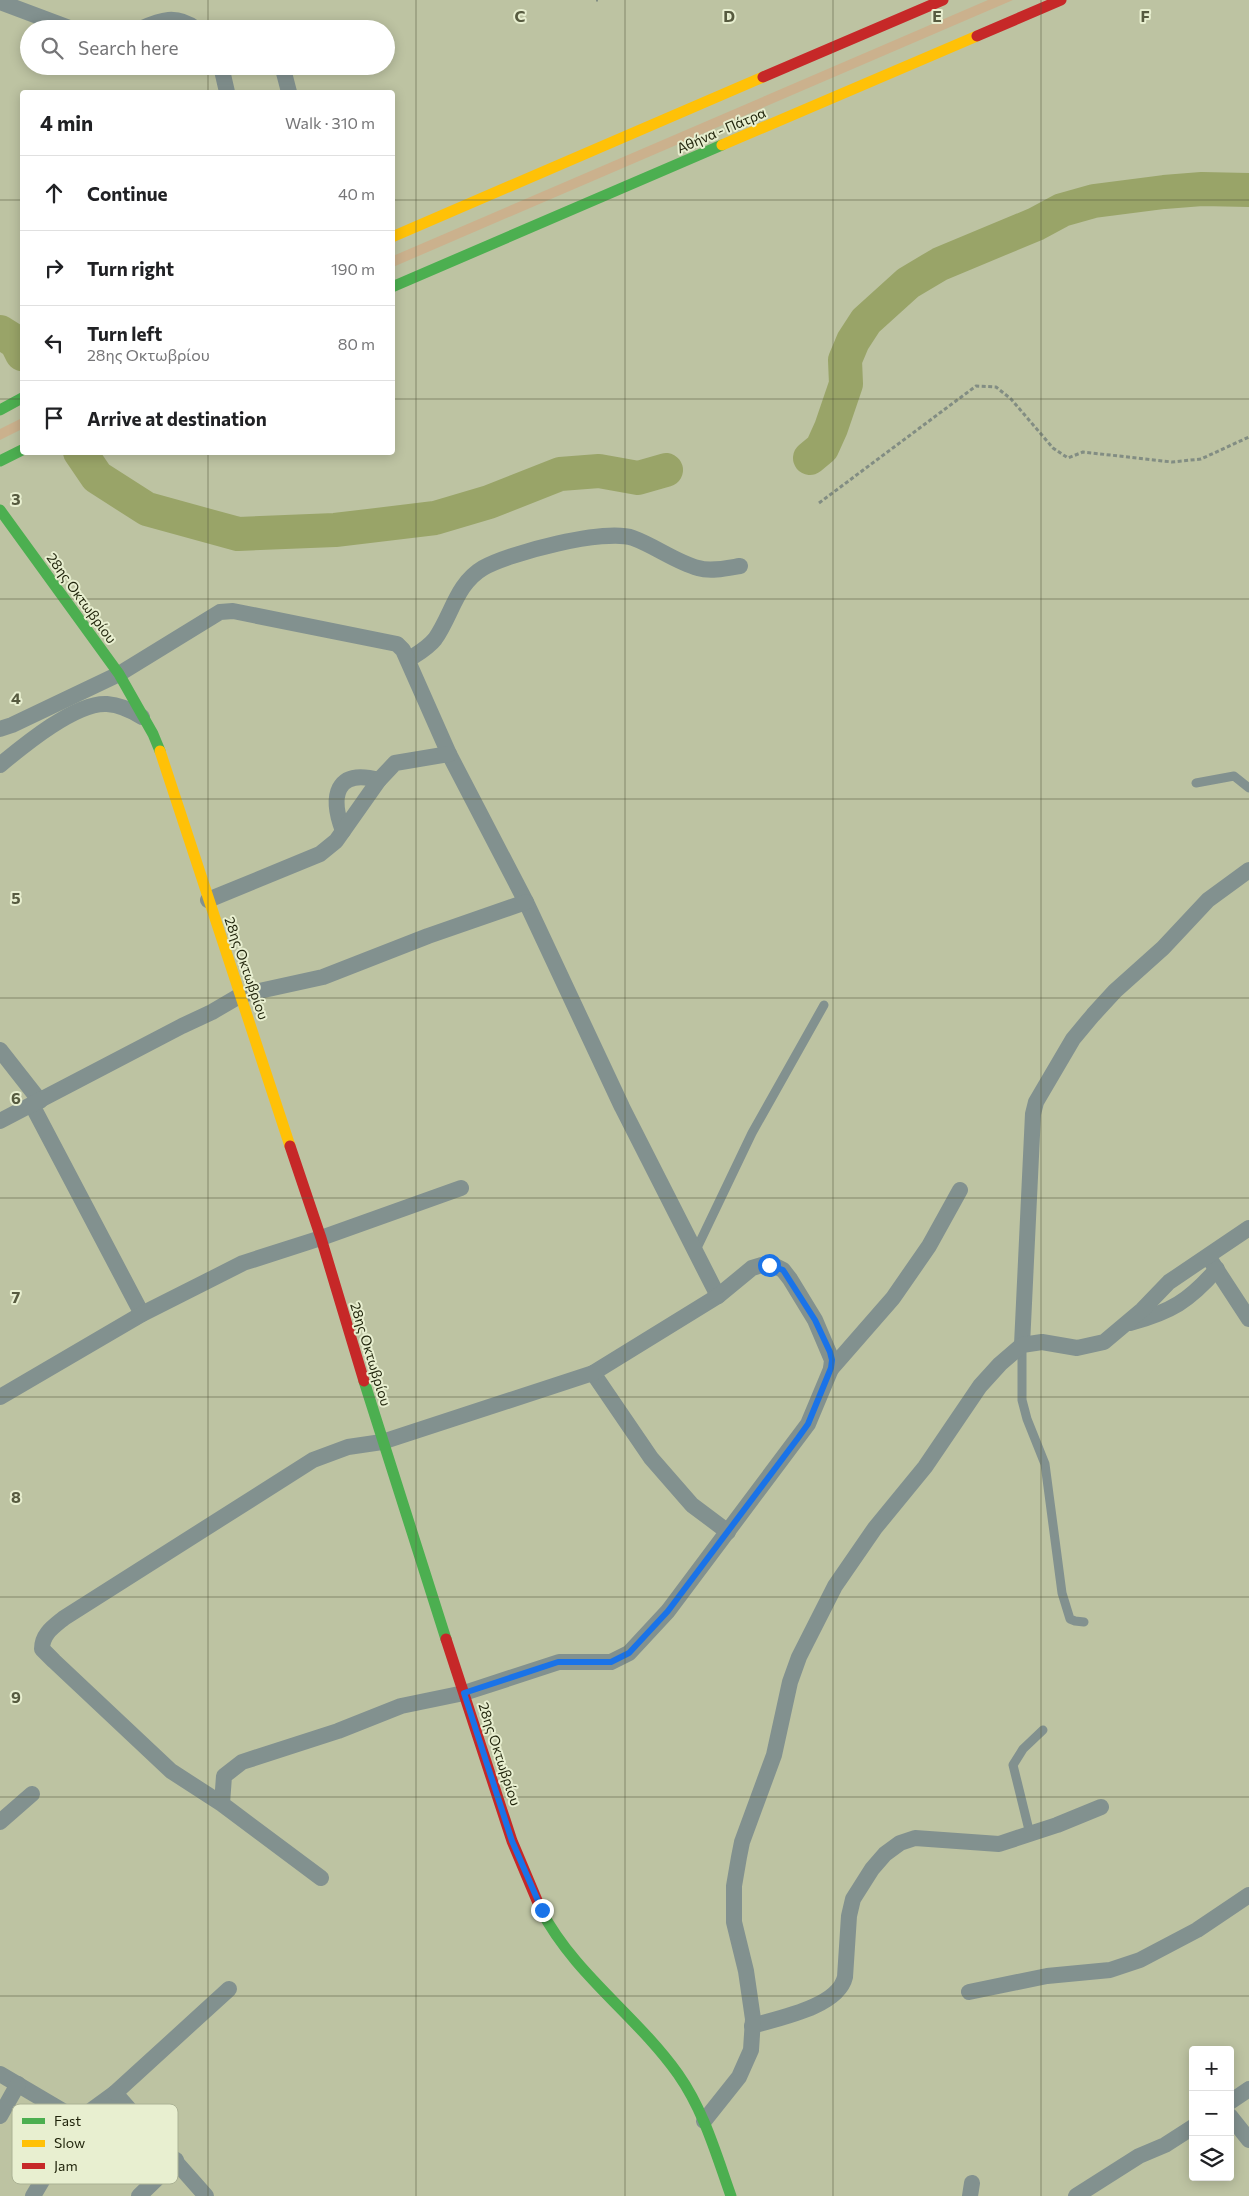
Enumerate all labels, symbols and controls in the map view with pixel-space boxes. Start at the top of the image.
text: C [515,6,526,25]
text: D [723,6,735,25]
text: E [932,6,942,25]
text: F [1140,6,1150,25]
search box [20,20,395,75]
icon: search [38,34,66,62]
text: Search here [78,36,178,59]
street label: Αθήνα - Πάτρα [674,104,768,156]
text: 4 min [40,110,93,135]
text: Walk · 310 m [285,113,375,132]
icon: ahead [40,179,68,207]
text: Continue [87,182,167,205]
text: 40 m [338,184,375,203]
icon: right [40,254,68,282]
text: Turn right [87,257,174,280]
text: 190 m [331,259,375,278]
text: Turn left [87,322,162,345]
icon: left [40,329,68,357]
text: 80 m [338,334,375,353]
text: 28ης Οκτωβρίου [87,345,210,364]
icon: arrive [40,404,68,432]
text: Arrive at destination [87,407,267,430]
text: 3 [11,489,21,508]
street label: 28ης Οκτωβρίου [44,550,121,647]
text: 4 [11,688,21,707]
text: 5 [11,888,21,907]
street label: 28ης Οκτωβρίου [221,914,273,1022]
text: 6 [11,1088,21,1107]
route start [758,1254,781,1277]
text: 7 [12,1287,21,1306]
street label: 28ης Οκτωβρίου [347,1300,395,1408]
text: 8 [11,1487,21,1506]
text: 9 [11,1687,21,1706]
street label: 28ης Οκτωβρίου [475,1700,525,1808]
route end [531,1899,554,1922]
map controls [1189,2046,1234,2181]
button: + [1189,2046,1234,2091]
button: − [1189,2091,1234,2136]
legend [12,2104,178,2184]
text: Fast [54,2112,81,2129]
text: Slow [54,2134,85,2151]
button: layers [1189,2136,1234,2181]
text: Jam [54,2157,78,2174]

